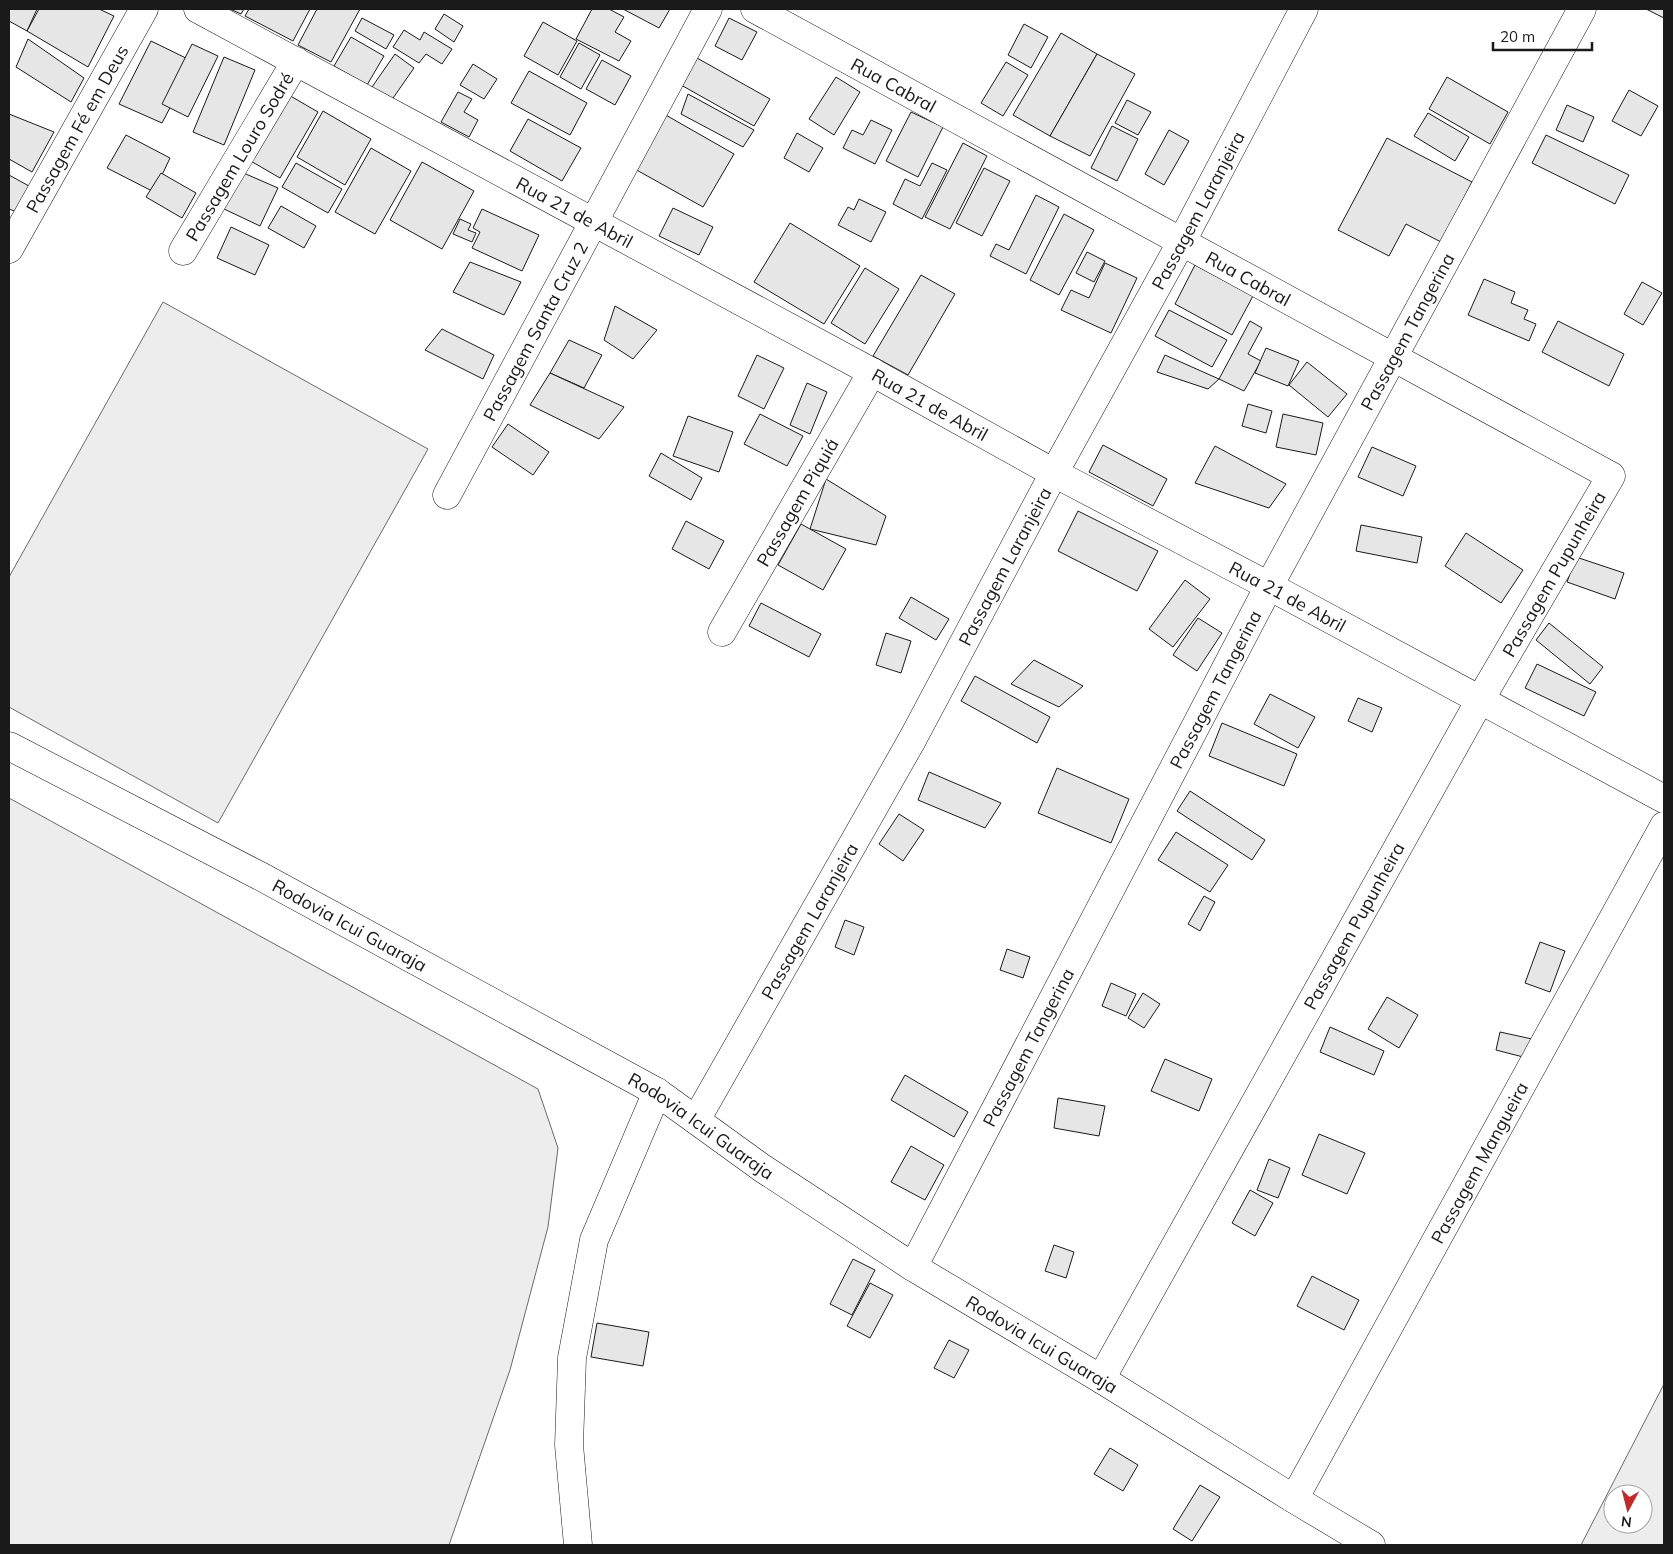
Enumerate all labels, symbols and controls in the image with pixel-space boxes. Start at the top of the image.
scale bar [1493,20,1592,52]
text: 20 m [1500,27,1535,46]
street label: Passagem Fé em Deus [20,41,133,217]
street label: Rua Cabral [847,52,940,117]
street label: Passagem Louro Sodré [180,68,298,245]
street label: Passagem Laranjeira [1146,127,1249,293]
street label: Rua 21 de Abril [512,171,637,253]
street label: Passagem Santa Cruz 2 [477,237,593,425]
street label: Rua Cabral [1202,246,1295,311]
street label: Passagem Tangerina [1355,249,1459,414]
street label: Rua 21 de Abril [868,363,992,446]
street label: Passagem Piquiá [751,434,843,570]
street label: Passagem Laranjeira [953,483,1056,649]
street label: Passagem Pupunheira [1497,487,1611,661]
street label: Rua 21 de Abril [1225,556,1350,637]
street label: Passagem Tangerina [1164,606,1266,772]
street label: Passagem Pupunheira [1298,838,1410,1014]
street label: Passagem Laranjeira [756,839,863,1003]
street label: Rodovia Icui Guaraja [269,874,431,976]
street label: Passagem Tangerina [977,964,1079,1130]
street label: Rodovia Icui Guaraja [624,1067,778,1184]
street label: Passagem Mangueira [1425,1077,1533,1248]
street label: Rodovia Icui Guaraja [962,1290,1122,1398]
north arrow [1603,1484,1653,1534]
text: N [1620,1512,1633,1531]

